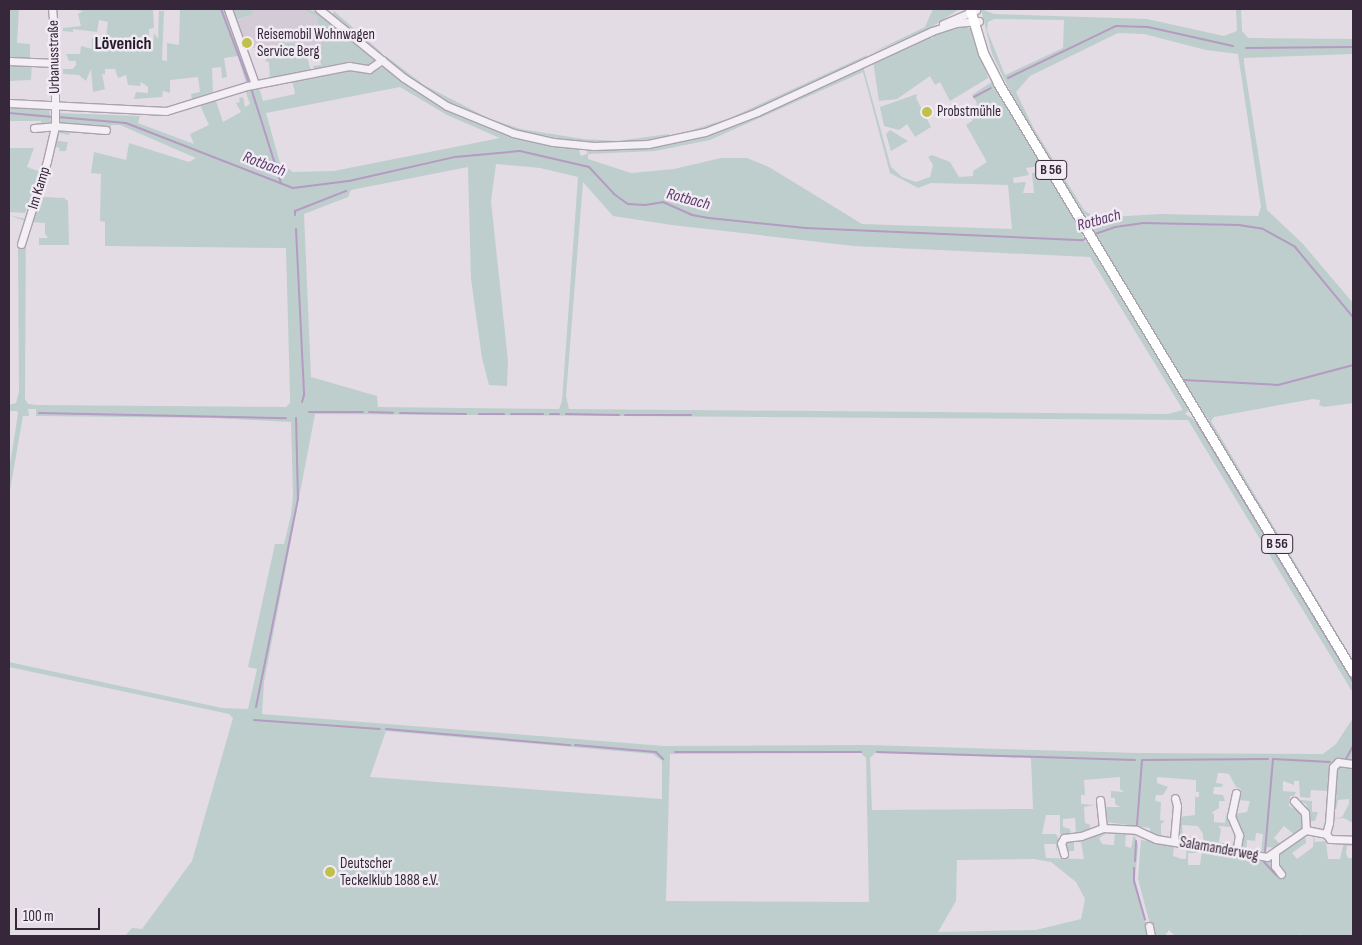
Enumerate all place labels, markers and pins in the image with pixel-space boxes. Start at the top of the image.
place label: Reisemobil Wohnwagen Service Berg [257,25,375,60]
marker: Reisemobil Wohnwagen Service Berg [241,37,253,49]
place label: Probstmühle [937,103,1001,121]
marker: Probstmühle [921,106,933,118]
place label: Deutscher Teckelklub 1888 e.V. [340,854,438,889]
marker: Deutscher Teckelklub 1888 e.V. [324,866,336,878]

